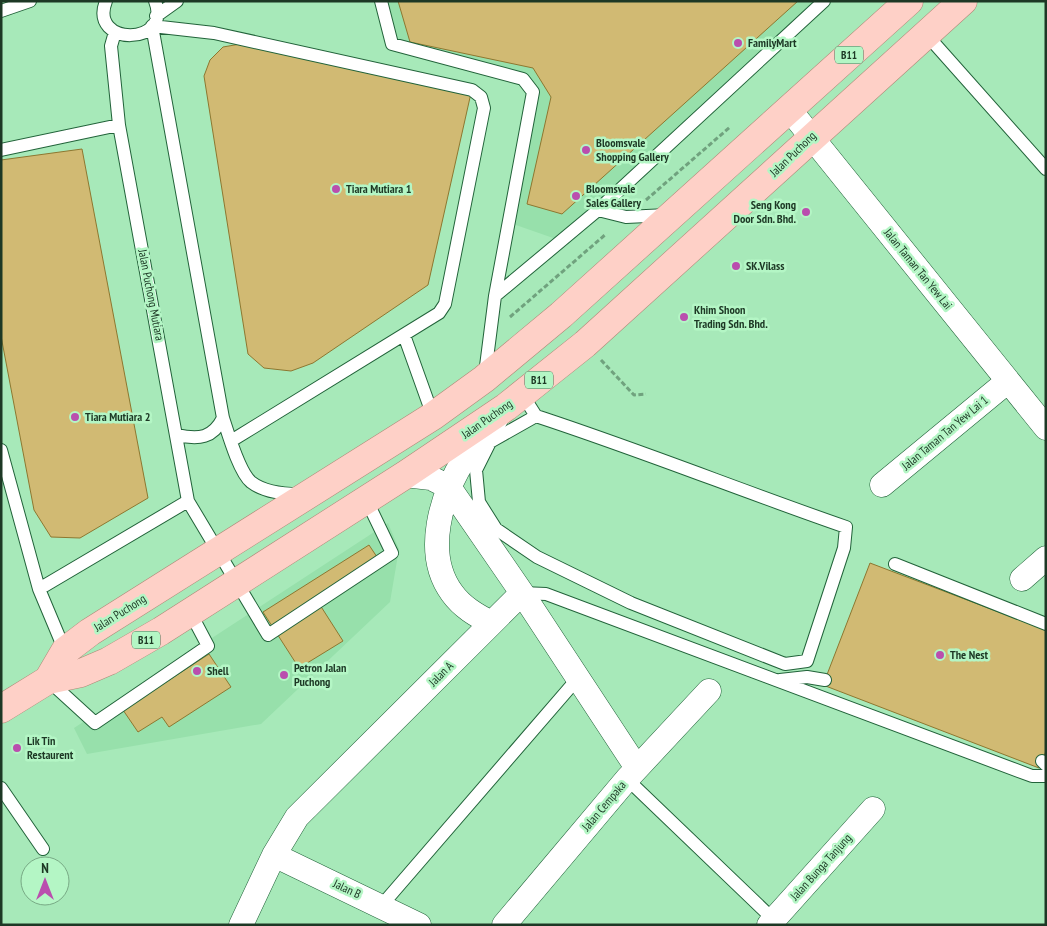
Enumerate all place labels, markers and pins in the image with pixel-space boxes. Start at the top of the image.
place label: FamilyMart [748,35,797,50]
marker: FamilyMart [732,37,744,49]
place label: Bloomsvale Shopping Gallery [596,135,669,164]
marker: Bloomsvale Shopping Gallery [580,144,592,156]
place label: Tiara Mutiara 1 [346,181,412,196]
place label: Bloomsvale Sales Gallery [586,181,641,210]
marker: Tiara Mutiara 1 [330,183,342,195]
marker: Bloomsvale Sales Gallery [570,190,582,202]
place label: Seng Kong Door Sdn. Bhd. [734,197,796,226]
marker: Seng Kong Door Sdn. Bhd. [800,206,812,218]
place label: SK.Vilass [746,258,784,273]
marker: SK.Vilass [730,260,742,272]
place label: Khim Shoon Trading Sdn. Bhd. [694,302,768,331]
marker: Khim Shoon Trading Sdn. Bhd. [678,311,690,323]
place label: Tiara Mutiara 2 [85,409,150,424]
marker: Tiara Mutiara 2 [69,411,81,423]
place label: The Nest [950,647,988,662]
marker: The Nest [934,649,946,661]
place label: Petron Jalan Puchong [294,660,346,689]
place label: Shell [207,663,229,678]
marker: Shell [191,665,203,677]
marker: Petron Jalan Puchong [278,669,290,681]
place label: Lik Tin Restaurent [27,733,74,762]
marker: Lik Tin Restaurent [11,742,23,754]

